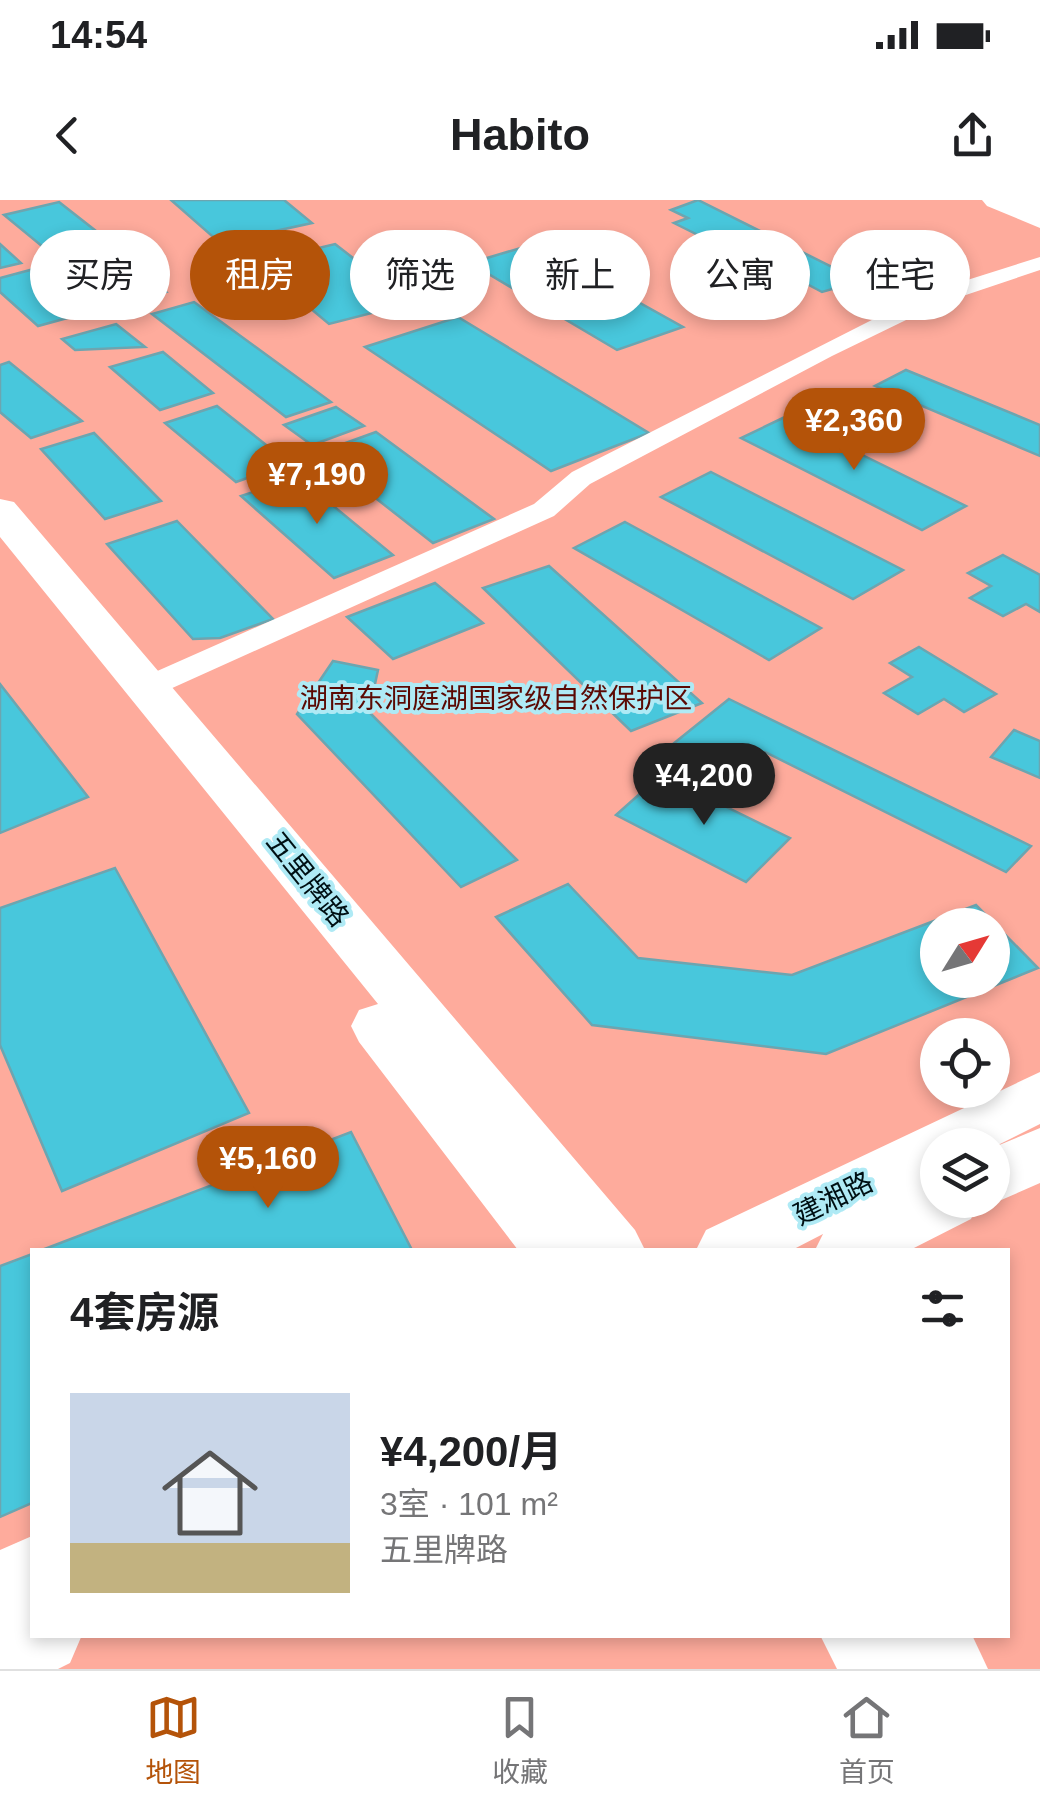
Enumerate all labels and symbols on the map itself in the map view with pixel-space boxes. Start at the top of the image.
pin: ¥2,360 [773,388,935,473]
pin: ¥7,190 [236,442,398,527]
park label: 湖南东洞庭湖国家级自然保护区 [300,683,692,714]
pin: ¥4,200 [623,743,785,828]
street label: 五里牌路 [260,826,355,933]
north arrow [920,908,1010,998]
pin: ¥5,160 [187,1126,349,1211]
street label: 建湘路 [789,1166,878,1231]

